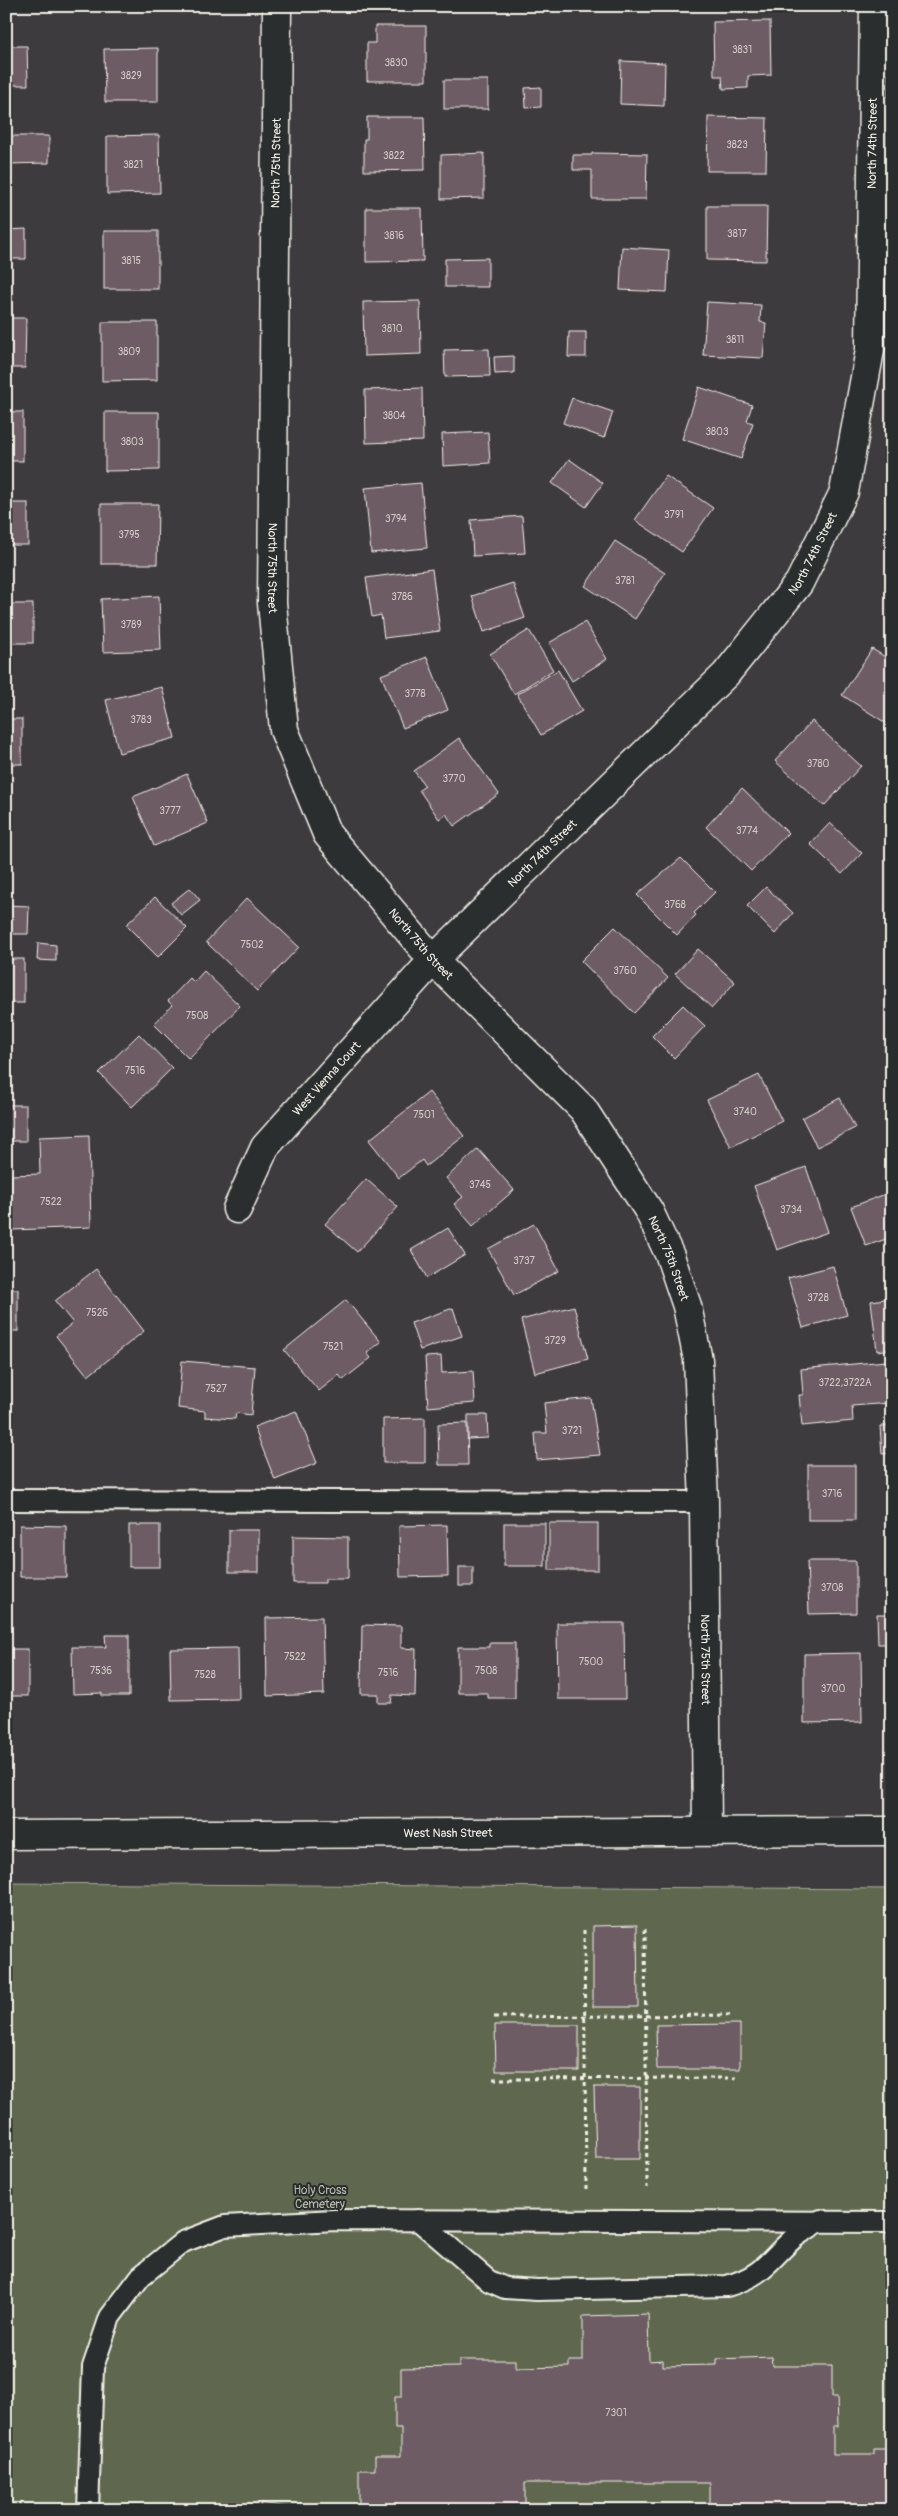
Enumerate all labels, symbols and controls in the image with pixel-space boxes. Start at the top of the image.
house number: 3831 [732,44,752,56]
house number: 3830 [384,57,408,69]
house number: 3829 [120,70,142,82]
street label: North 74th Street [865,98,881,189]
street label: North 75th Street [268,118,285,208]
house number: 3823 [726,139,748,151]
house number: 3822 [383,150,405,162]
house number: 3821 [123,159,143,171]
house number: 3817 [727,228,748,240]
house number: 3816 [384,230,404,242]
house number: 3815 [121,255,141,267]
house number: 3810 [381,323,403,335]
house number: 3811 [726,334,744,346]
house number: 3809 [118,346,140,358]
house number: 3804 [382,410,406,422]
house number: 3803 [705,426,729,438]
house number: 3803 [120,436,144,448]
house number: 3791 [664,509,684,521]
street label: North 74th Street [785,510,841,598]
house number: 3794 [385,513,407,525]
street label: North 75th Street [264,523,280,614]
house number: 3795 [118,529,140,541]
house number: 3781 [615,575,635,587]
house number: 3786 [391,591,413,603]
house number: 3789 [120,619,142,631]
house number: 3778 [404,688,426,700]
house number: 3783 [130,714,152,726]
house number: 3780 [807,758,830,770]
house number: 3770 [443,773,466,785]
house number: 3777 [159,805,181,817]
street label: North 74th Street [505,817,580,891]
house number: 3774 [736,825,758,837]
house number: 3768 [664,899,686,911]
street label: North 75th Street [385,906,456,984]
house number: 7502 [240,939,264,951]
house number: 3760 [613,965,637,977]
house number: 7508 [186,1010,208,1022]
street label: West Vienna Court [290,1039,364,1119]
house number: 7516 [125,1065,145,1077]
house number: 3740 [733,1106,757,1118]
house number: 7501 [413,1109,435,1121]
house number: 3745 [469,1179,491,1191]
house number: 7522 [40,1196,62,1208]
house number: 3734 [780,1204,802,1216]
street label: North 75th Street [644,1214,692,1303]
house number: 3737 [513,1255,536,1267]
house number: 3728 [807,1292,829,1304]
house number: 7526 [86,1307,108,1319]
house number: 3729 [544,1335,566,1347]
house number: 7521 [323,1341,343,1353]
house number: 3722,3722A [818,1377,872,1389]
house number: 7527 [205,1383,228,1395]
house number: 3721 [562,1425,582,1437]
house number: 3716 [822,1488,842,1500]
house number: 3708 [821,1582,843,1594]
street label: North 75th Street [697,1614,713,1705]
house number: 7522 [284,1651,306,1663]
house number: 7500 [579,1656,603,1668]
house number: 7536 [90,1665,112,1677]
house number: 7508 [475,1665,497,1677]
house number: 7516 [378,1667,398,1679]
house number: 7528 [194,1669,216,1681]
house number: 3700 [821,1683,845,1695]
street label: West Nash Street [404,1826,493,1841]
park label: Holy Cross Cemetery [293,2183,347,2212]
house number: 7301 [605,2407,627,2419]

